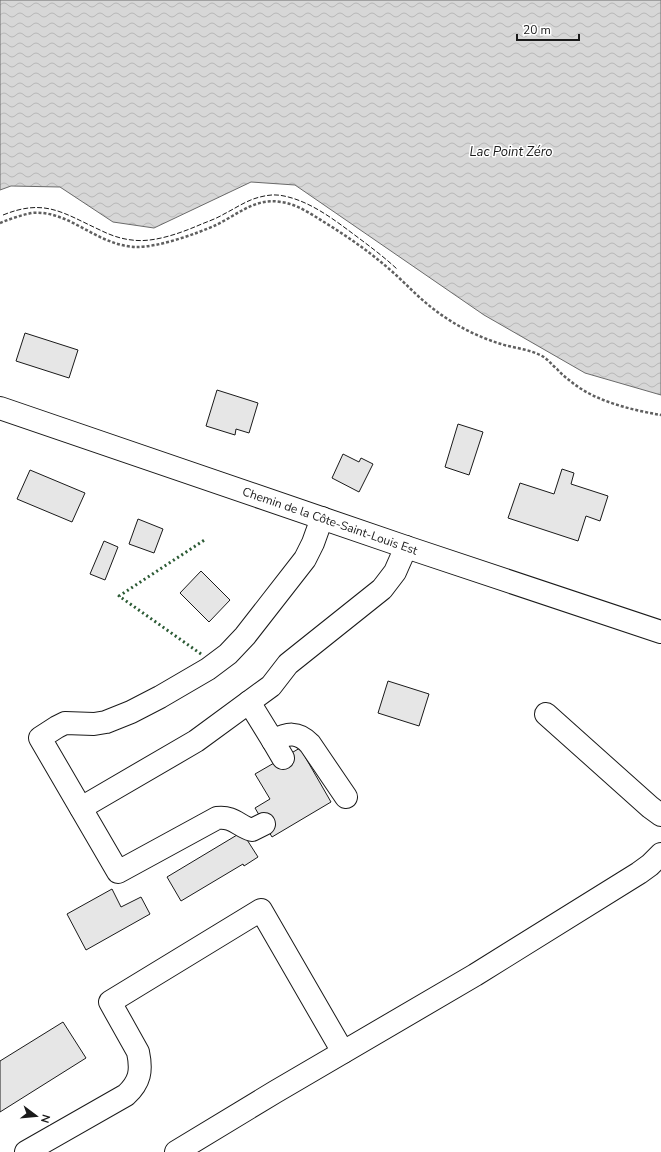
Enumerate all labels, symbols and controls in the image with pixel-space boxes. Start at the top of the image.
scale bar [517,16,579,42]
text: 20 m [523,22,551,38]
water label: Lac Point Zéro [470,143,552,161]
street label: Chemin de la Côte-Saint-Louis Est [240,483,420,559]
north arrow [16,1096,56,1136]
text: N [37,1113,53,1125]

